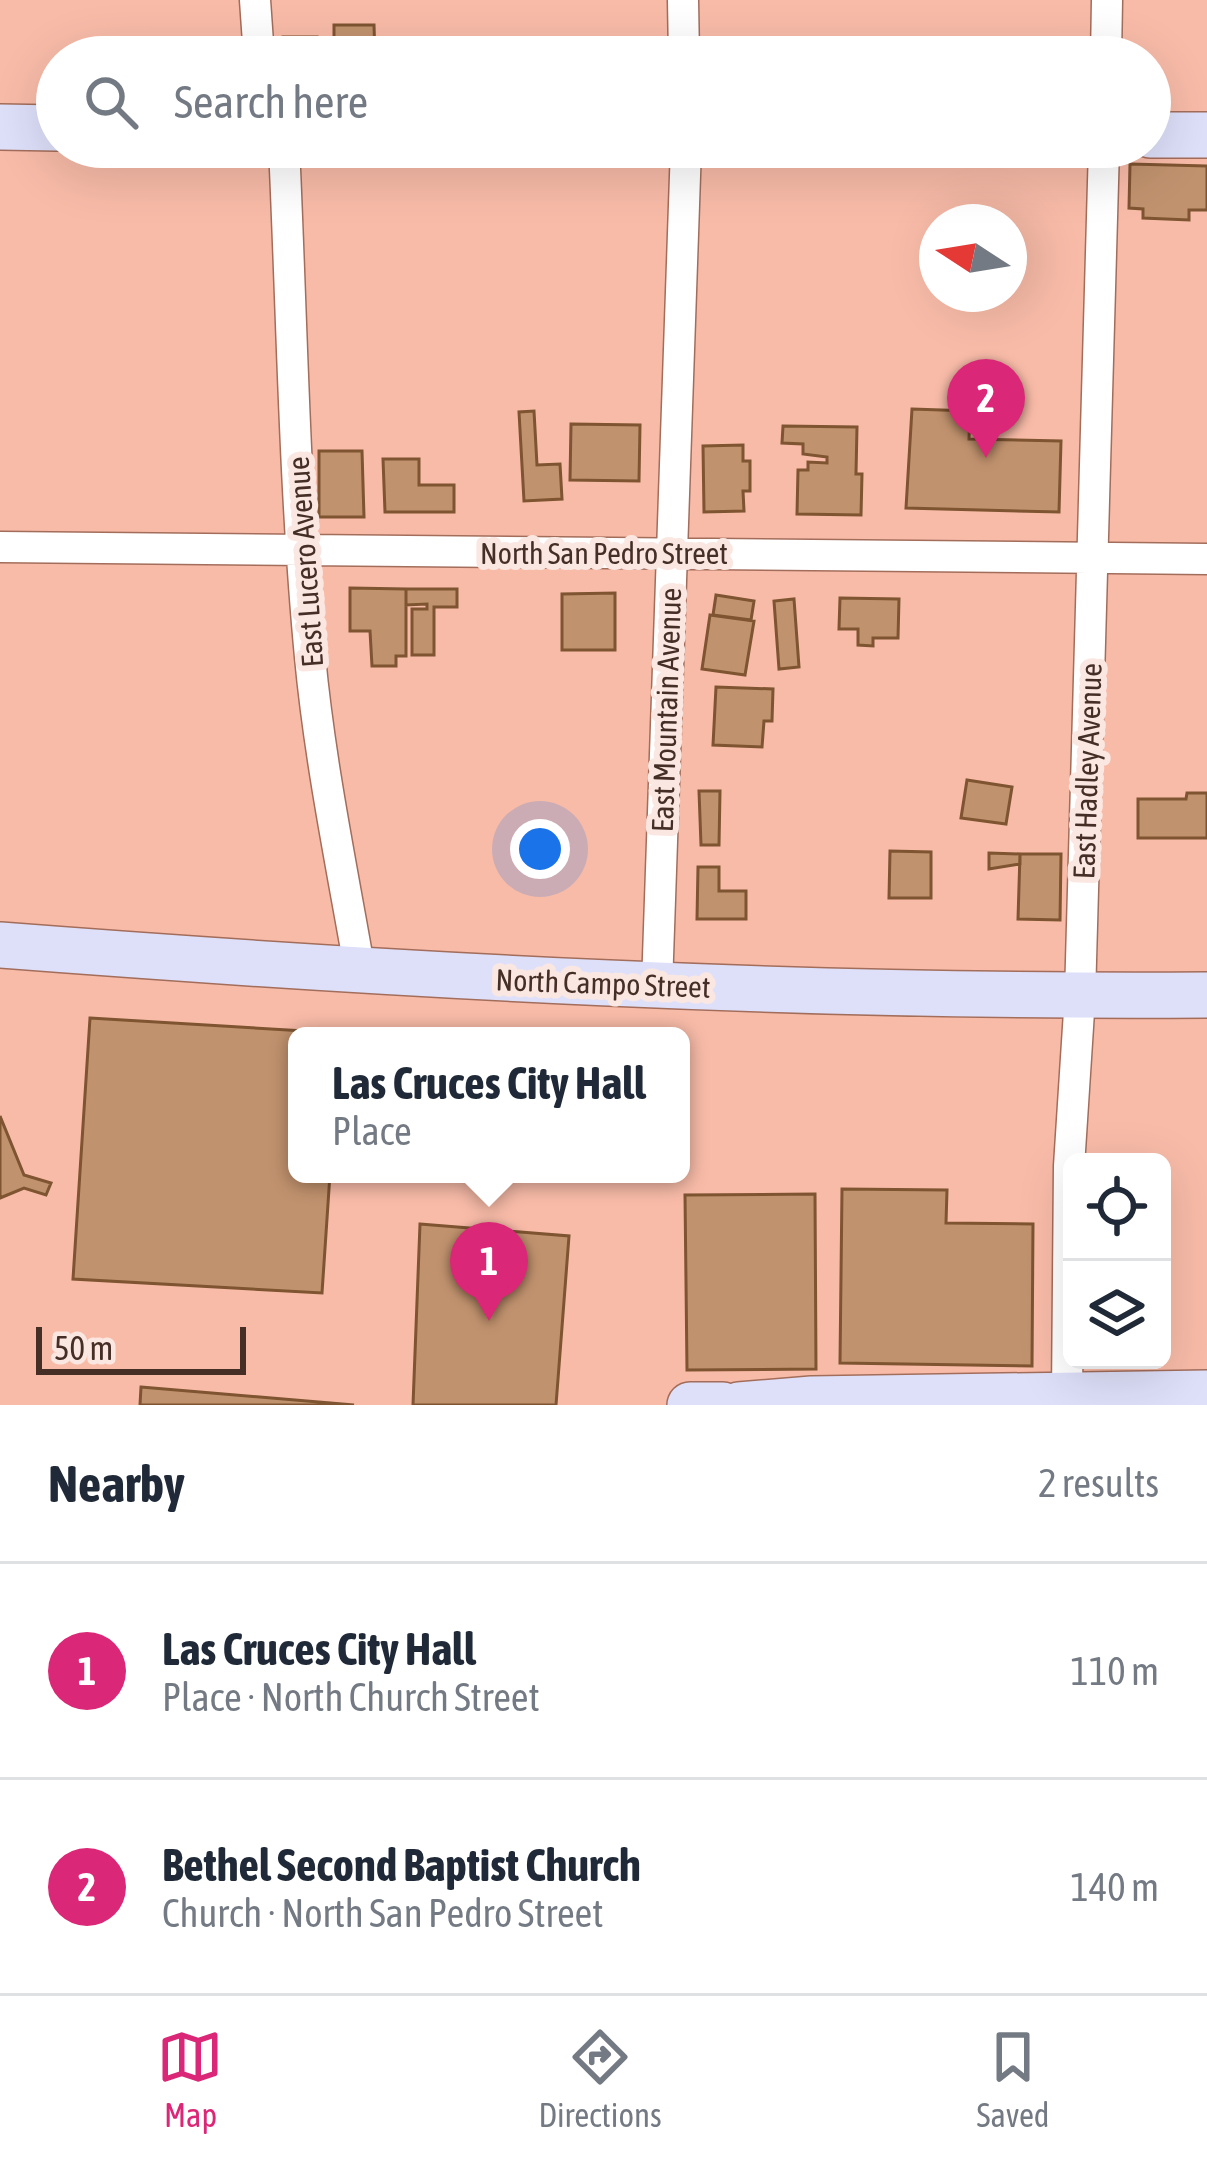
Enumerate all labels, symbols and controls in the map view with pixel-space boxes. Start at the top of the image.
search box [36,36,1171,168]
icon: search [78,69,144,135]
text: Search here [174,76,368,128]
north arrow [919,204,1027,312]
pin: 2 [947,359,1025,458]
street label: East Lucero Avenue [281,456,329,668]
street label: North San Pedro Street [480,536,728,570]
street label: East Mountain Avenue [645,587,687,833]
street label: East Hadley Avenue [1066,662,1108,880]
your location [510,819,570,879]
street label: North Campo Street [495,962,711,1004]
popup [288,1027,690,1183]
text: Las Cruces City Hall [332,1057,646,1109]
text: Place [332,1109,412,1153]
map controls [1063,1153,1171,1369]
button: locate [1063,1153,1171,1261]
pin: 1 [450,1222,528,1321]
button: layers [1063,1261,1171,1369]
scale bar [36,1321,246,1374]
text: 50 m [54,1329,113,1367]
text: Nearby [48,1454,185,1513]
text: 2 results [1038,1461,1159,1505]
text: Las Cruces City Hall [162,1623,476,1675]
text: 1 [78,1649,96,1693]
text: 110 m [1071,1649,1159,1693]
text: Place · North Church Street [162,1675,540,1719]
text: Bethel Second Baptist Church [162,1839,641,1891]
text: 2 [78,1865,96,1909]
text: 140 m [1071,1865,1159,1909]
text: Church · North San Pedro Street [162,1891,603,1935]
tab: Map [157,2024,223,2134]
tab: Directions [538,2024,662,2134]
tab: Saved [977,2024,1049,2134]

